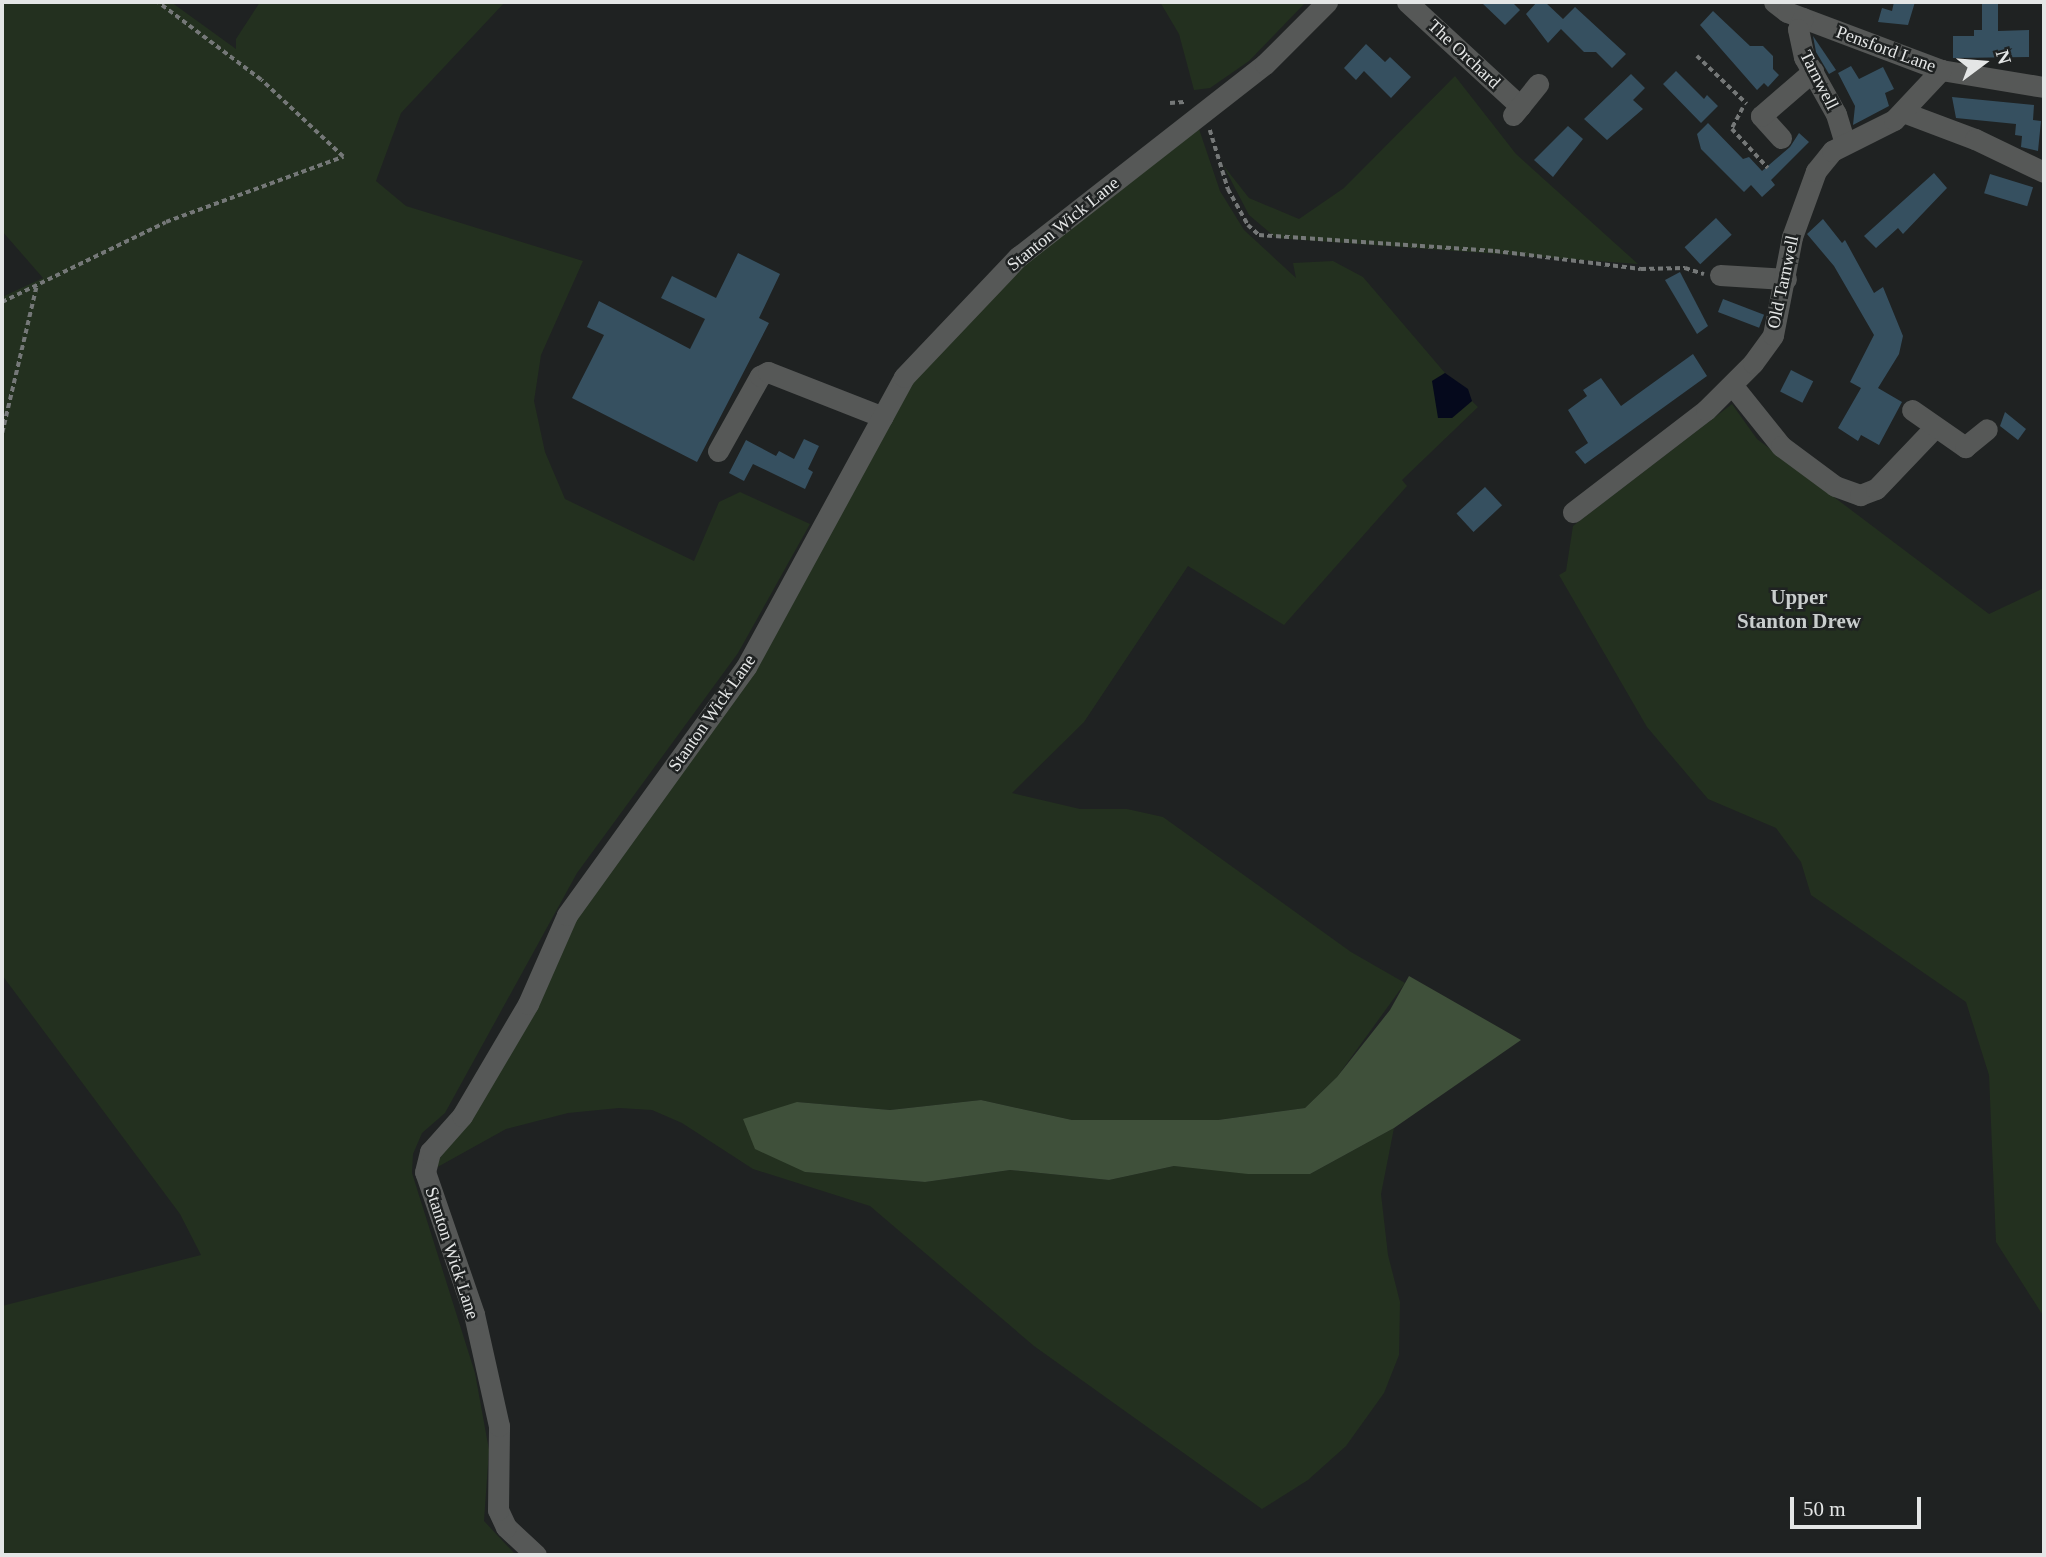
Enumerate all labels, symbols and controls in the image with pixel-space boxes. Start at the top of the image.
street label: The Orchard [1423,15,1505,93]
street label: Pensford Lane [1833,21,1939,77]
north arrow [1948,28,2018,98]
street label: Tarnwell [1795,47,1843,113]
text: N [1992,48,2016,67]
street label: Stanton Wick Lane [1002,172,1124,276]
street label: Old Tarnwell [1763,233,1803,331]
district label: Upper Stanton Drew [1737,584,1861,634]
street label: Stanton Wick Lane [664,650,760,776]
street label: Stanton Wick Lane [420,1184,484,1322]
scale bar [1794,1484,1925,1528]
text: 50 m [1803,1497,1846,1521]

